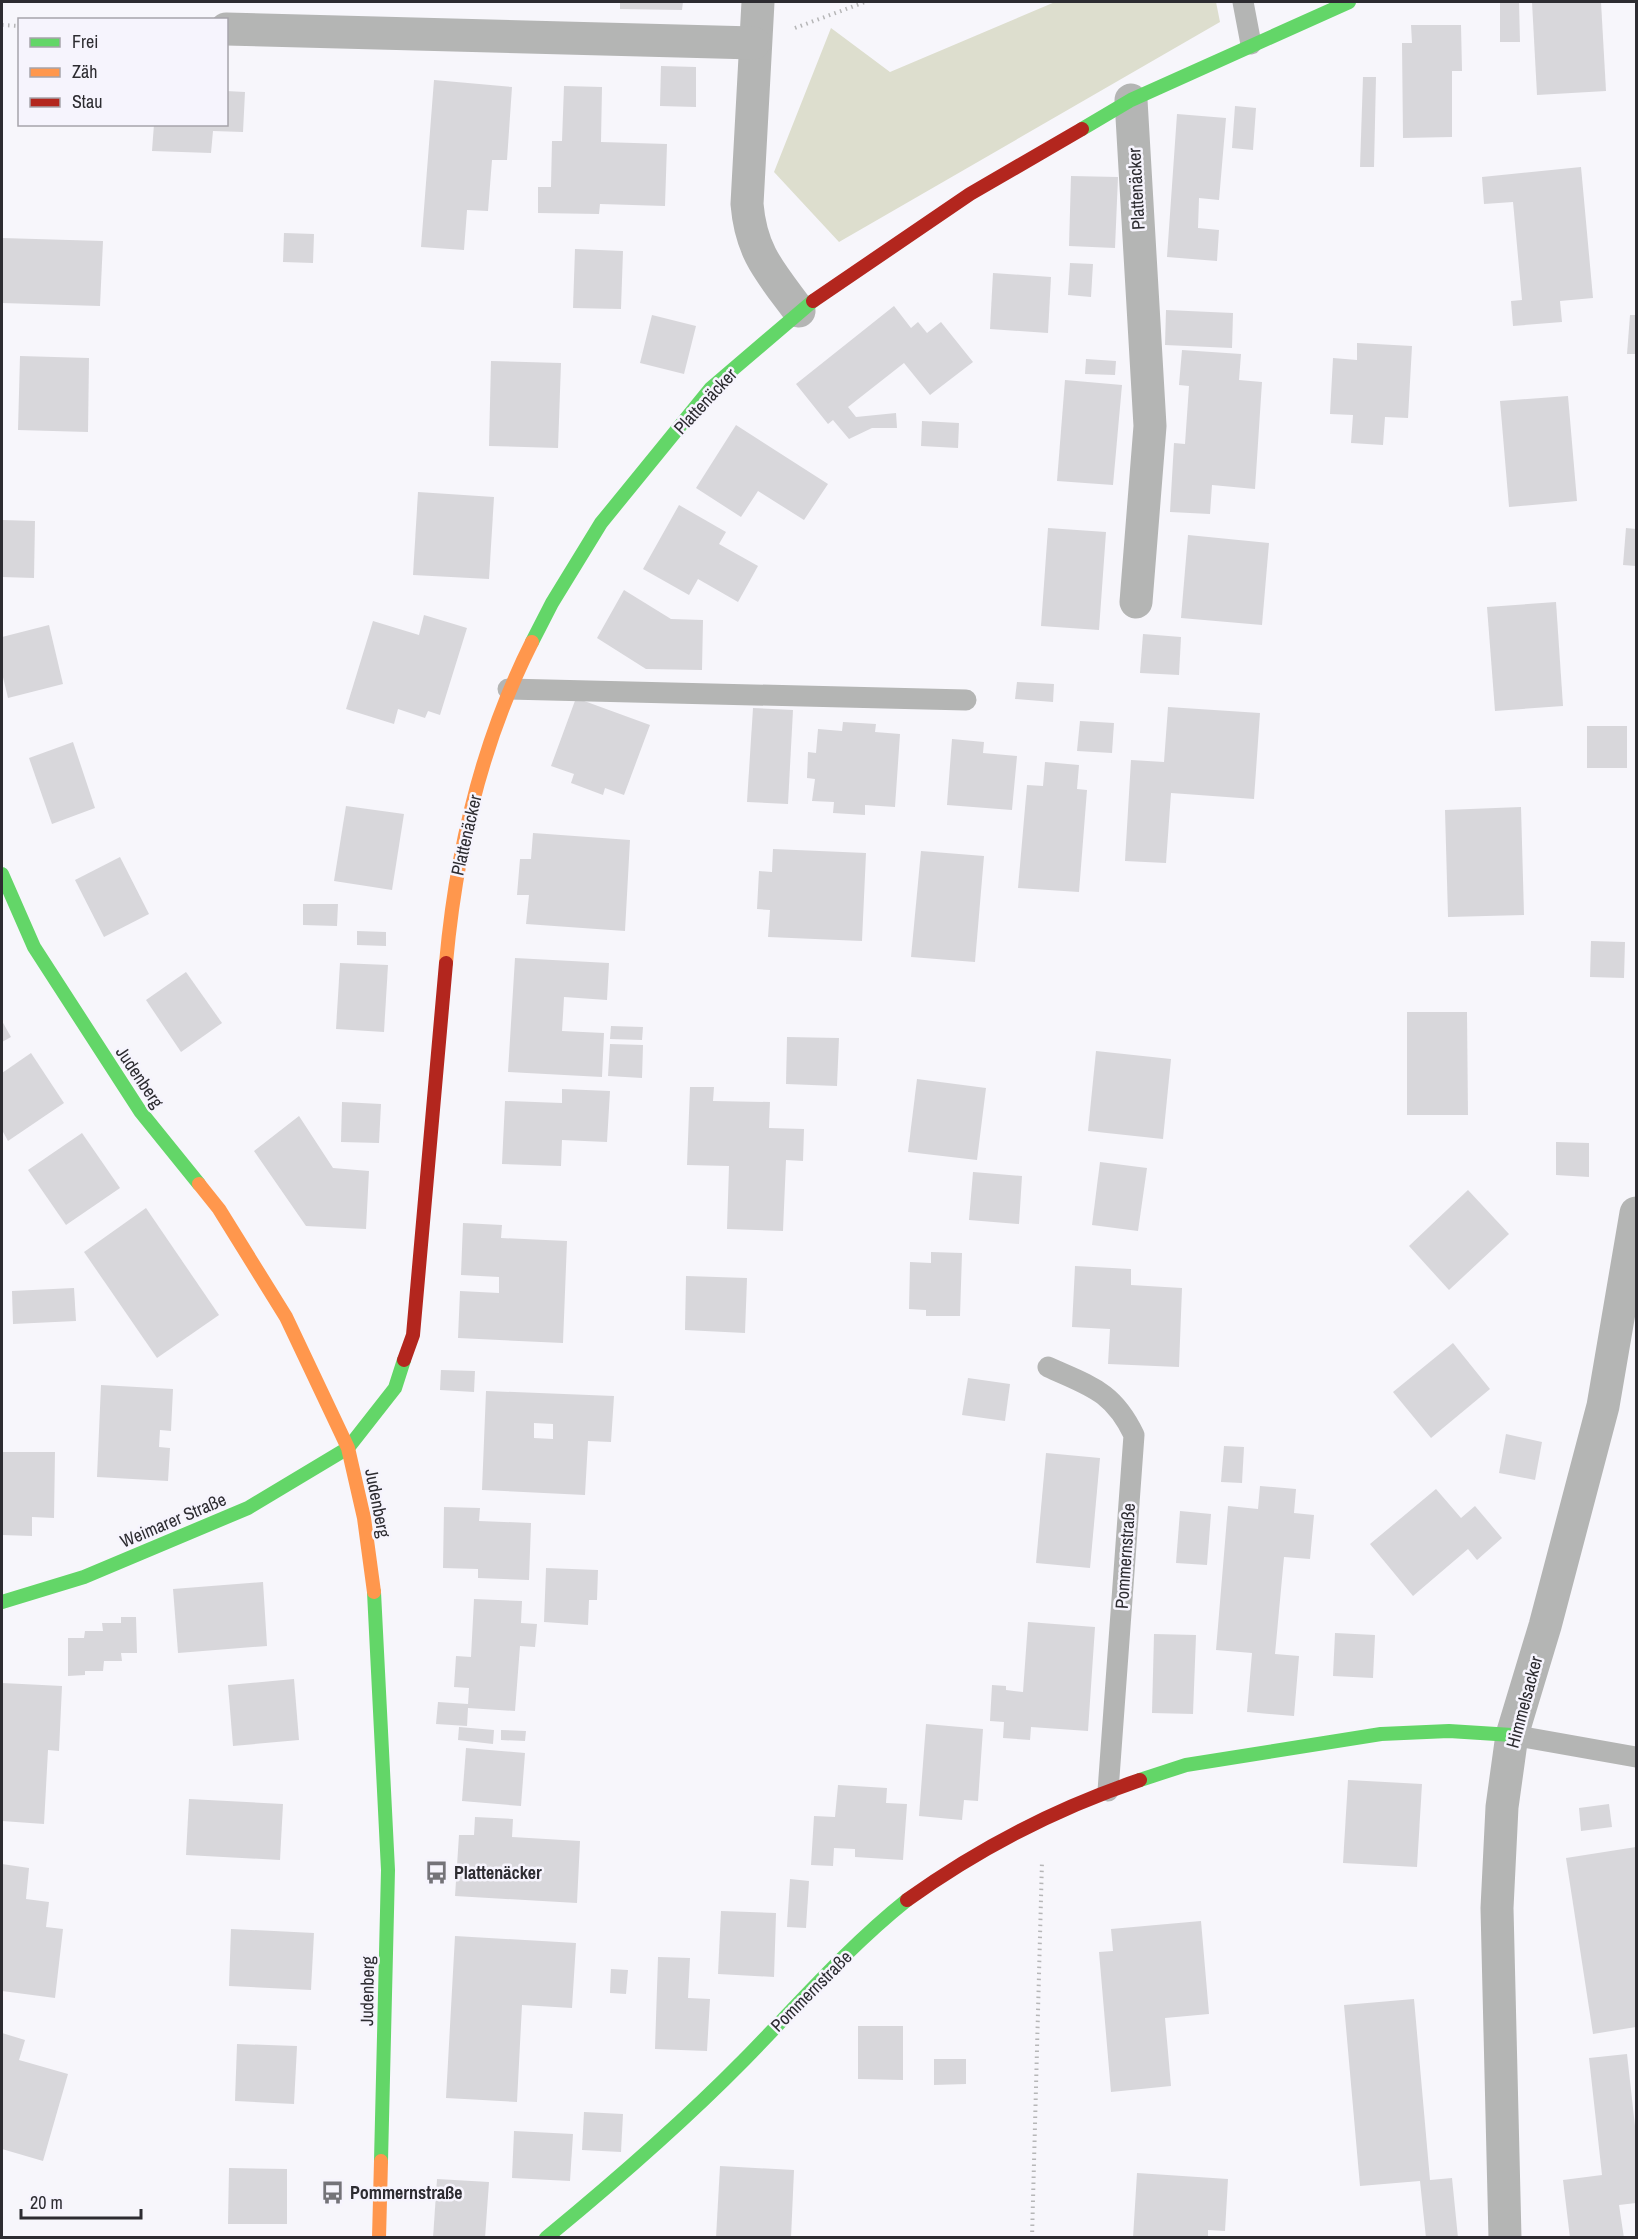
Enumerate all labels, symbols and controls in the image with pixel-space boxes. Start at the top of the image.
legend [18,18,228,126]
text: Frei [72,29,98,54]
text: Zäh [72,59,97,84]
text: Stau [72,89,102,114]
street label: Plattenäcker [1121,147,1151,231]
street label: Plattenäcker [668,362,742,440]
street label: Plattenäcker [445,792,487,878]
street label: Judenberg [110,1041,170,1114]
street label: Judenberg [359,1466,397,1540]
street label: Weimarer Straße [116,1486,230,1554]
street label: Pommernstraße [1109,1502,1141,1610]
street label: Himmelsacker [1500,1653,1548,1751]
bus stop icon: Plattenäcker [423,1859,449,1885]
place label: Plattenäcker [454,1860,542,1885]
street label: Pommernstraße [765,1945,857,2037]
street label: Judenberg [354,1955,380,2026]
bus stop icon: Pommernstraße [319,2179,345,2205]
place label: Pommernstraße [350,2180,462,2205]
scale bar [21,2182,141,2220]
text: 20 m [30,2190,63,2215]

